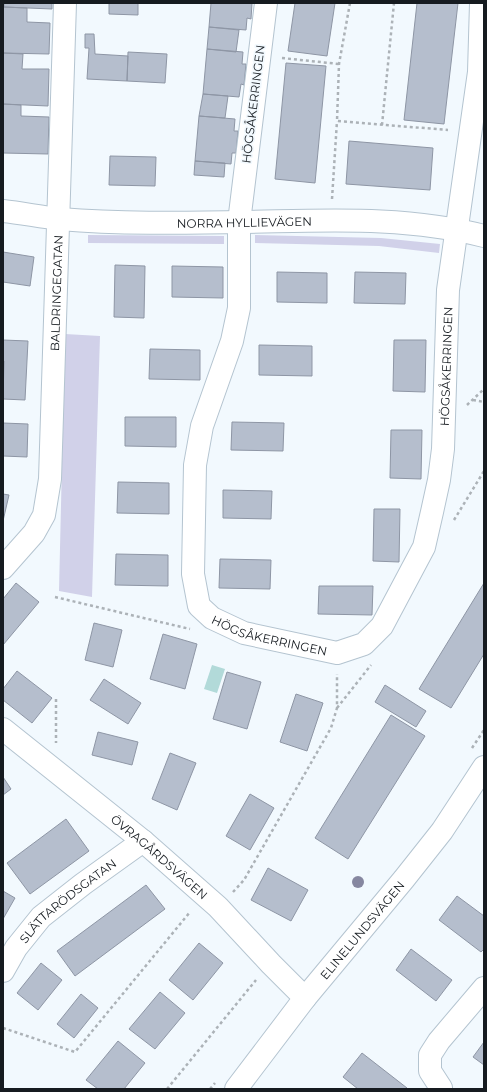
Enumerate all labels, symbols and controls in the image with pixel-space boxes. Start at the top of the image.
street label: HÖGSÅKERRINGEN [238,44,268,164]
street label: NORRA HYLLIEVÄGEN [177,213,312,230]
street label: BALDRINGEGATAN [47,235,65,351]
street label: HÖGSÅKERRINGEN [436,306,455,426]
street label: HÖGSÅKERRINGEN [210,612,329,658]
street label: ÖVRAGÅRDSVÄGEN [108,811,211,902]
street label: SLÄTTARÖDSGATAN [16,855,119,946]
street label: ELINELUNDSVÄGEN [317,877,407,982]

